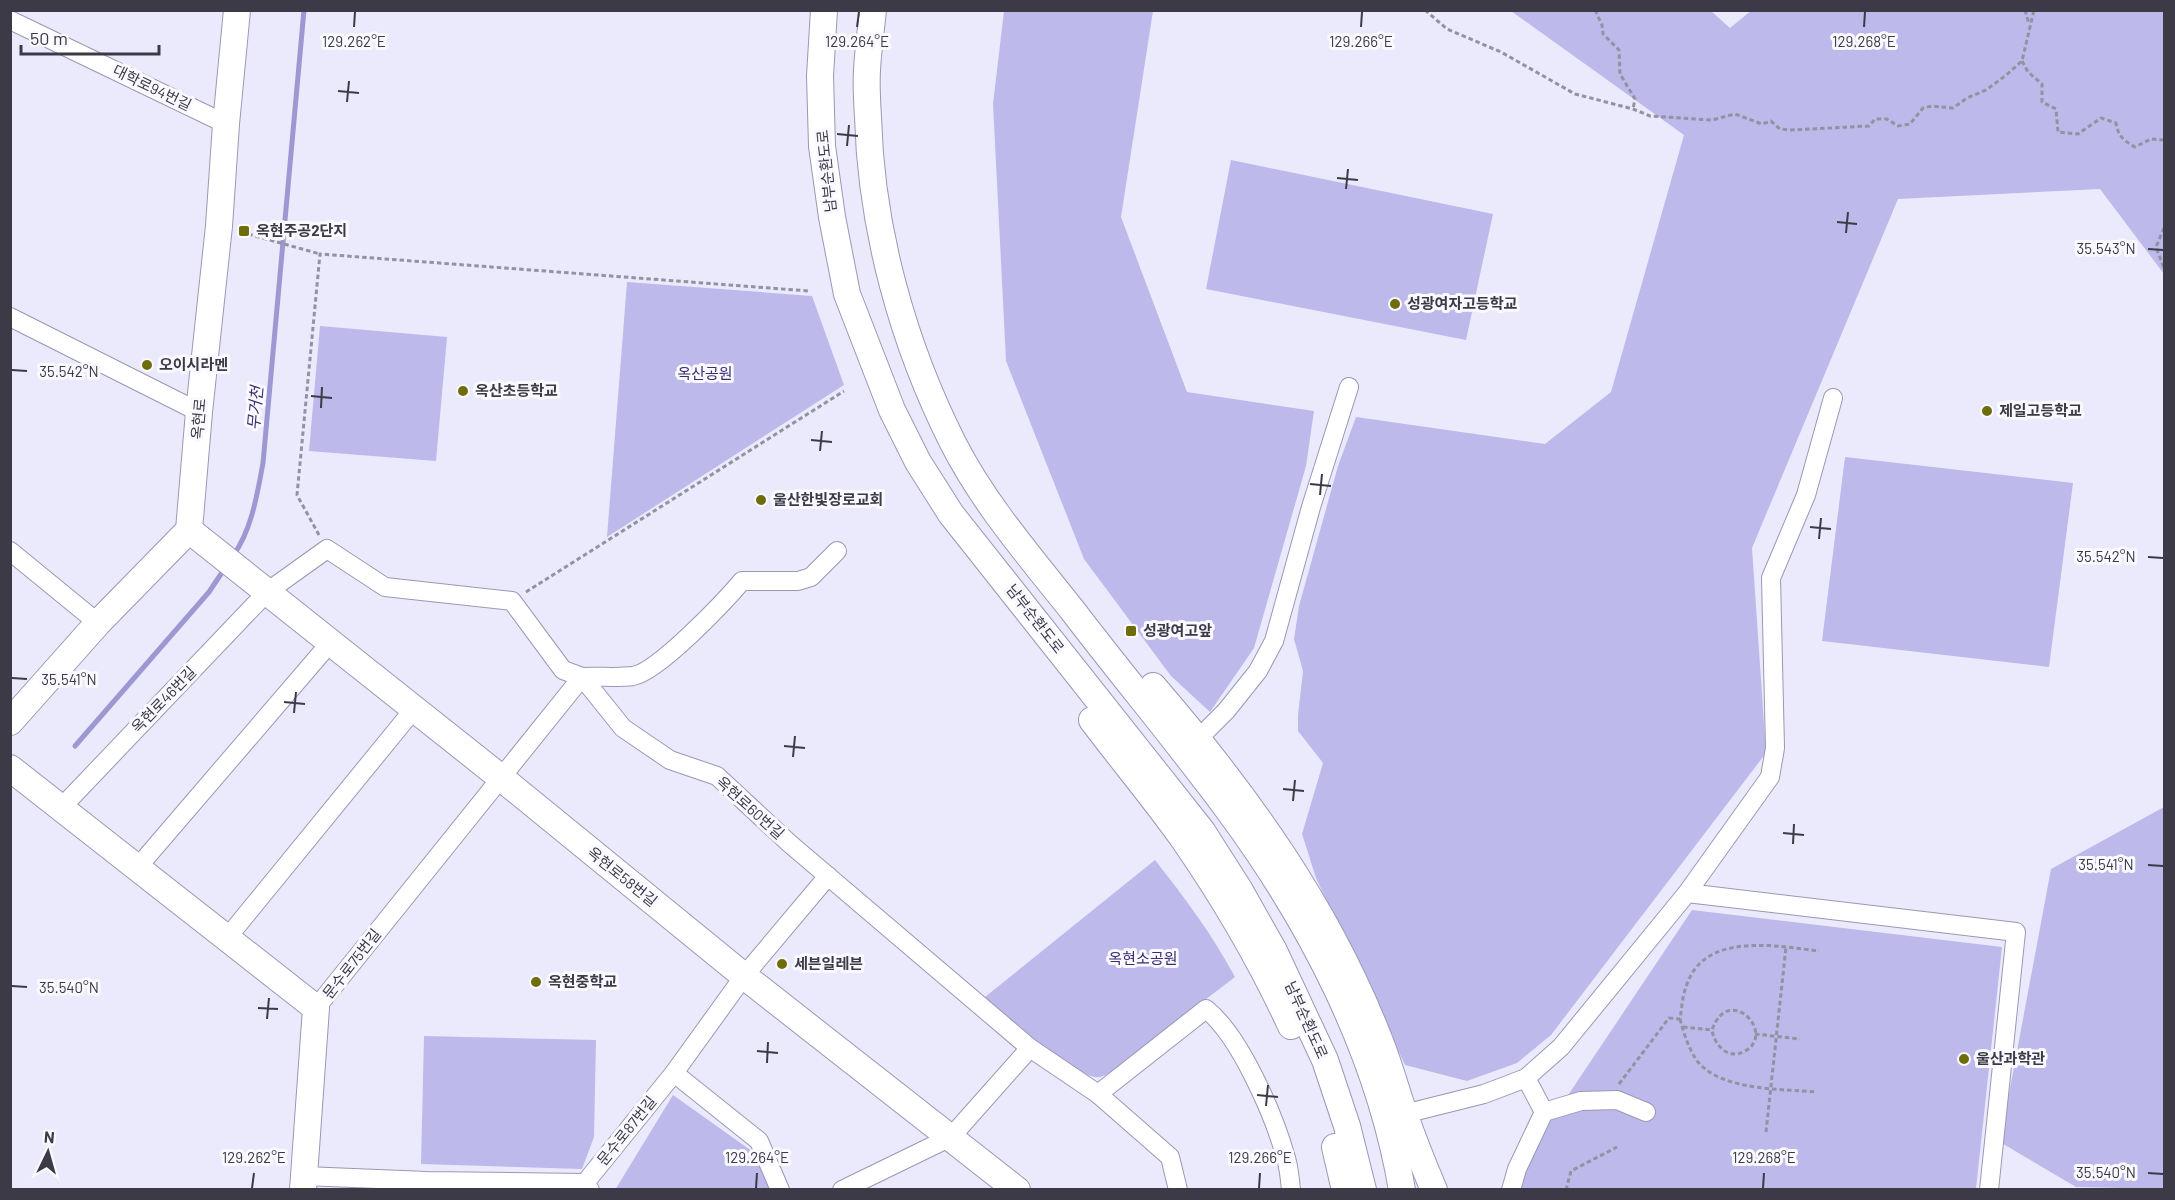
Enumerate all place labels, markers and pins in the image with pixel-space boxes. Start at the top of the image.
place label: 옥현주공2단지 [256,221,347,239]
marker: 옥현주공2단지 [237,224,251,238]
place label: 성광여자고등학교 [1407,294,1518,312]
marker: 성광여자고등학교 [1388,297,1402,311]
place label: 오이시라멘 [159,355,228,373]
marker: 오이시라멘 [140,358,154,372]
place label: 옥산초등학교 [475,381,558,399]
marker: 옥산초등학교 [456,384,470,398]
place label: 제일고등학교 [1999,401,2082,419]
marker: 제일고등학교 [1980,404,1994,418]
place label: 울산한빛장로교회 [773,490,883,508]
marker: 울산한빛장로교회 [754,493,768,507]
place label: 성광여고앞 [1143,621,1212,639]
marker: 성광여고앞 [1124,624,1138,638]
place label: 세븐일레븐 [794,954,863,972]
marker: 세븐일레븐 [775,957,789,971]
place label: 옥현중학교 [548,972,617,990]
marker: 옥현중학교 [529,975,543,989]
place label: 울산과학관 [1976,1049,2045,1067]
marker: 울산과학관 [1957,1052,1971,1066]

